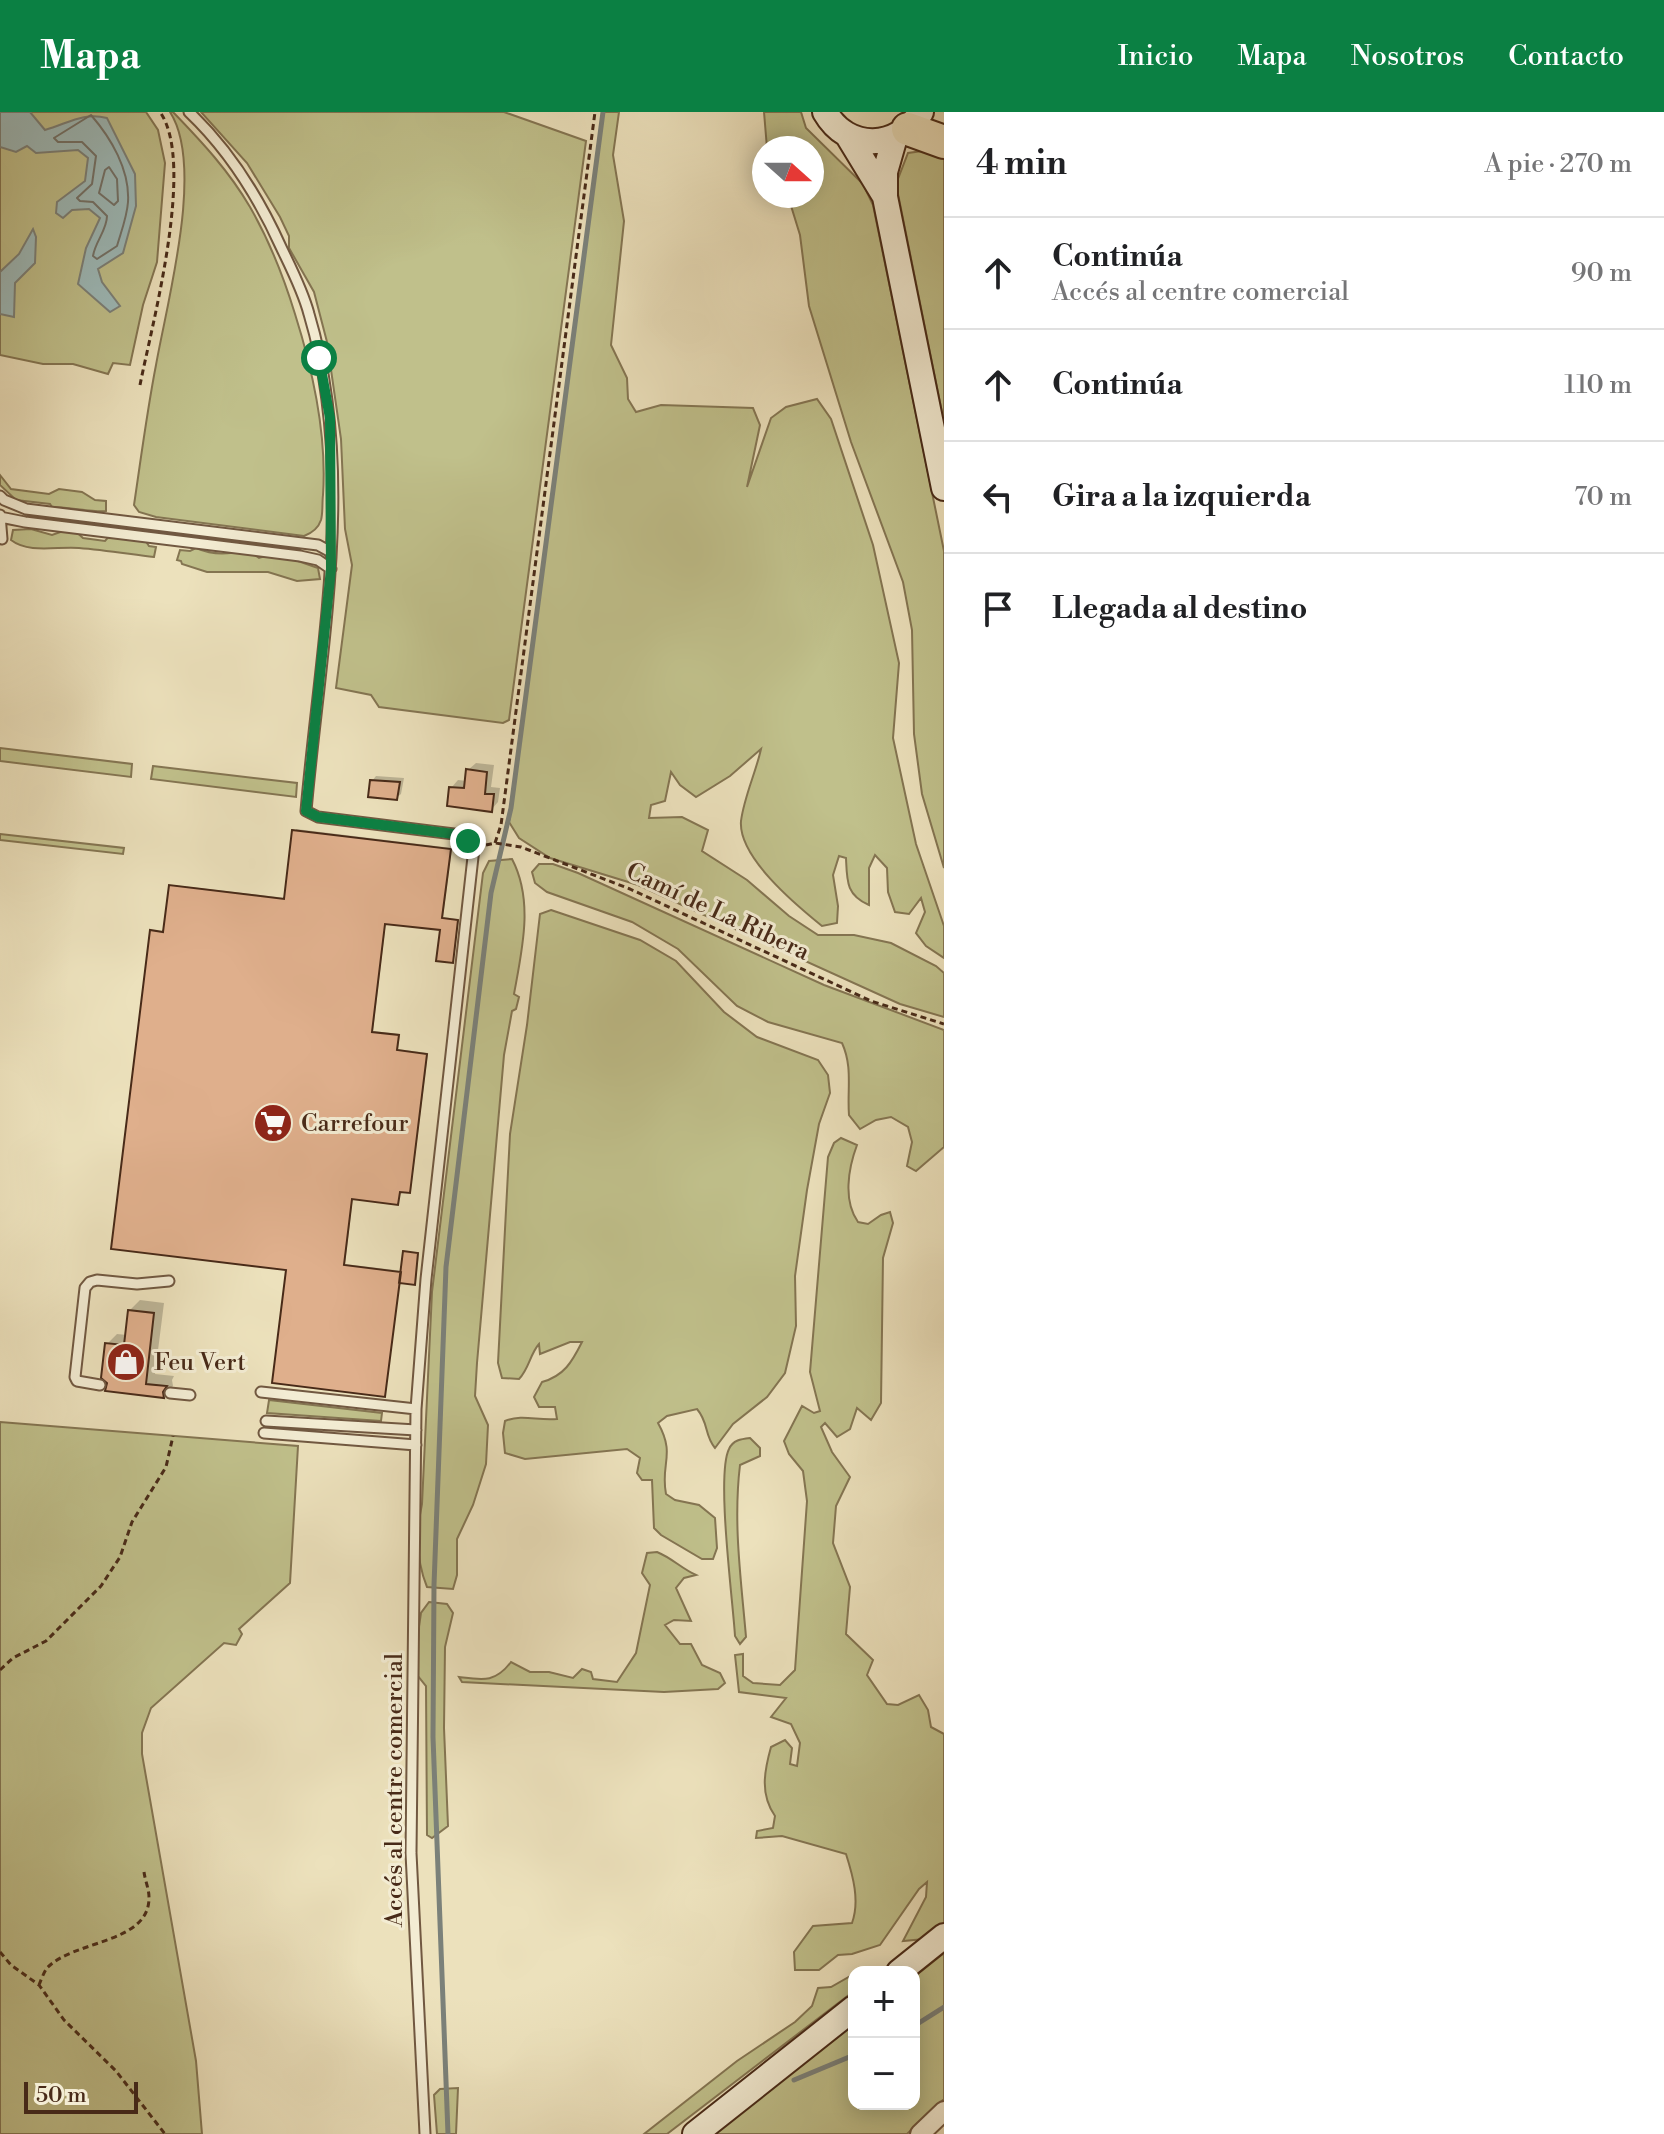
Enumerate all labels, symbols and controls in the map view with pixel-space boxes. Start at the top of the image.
text: Mapa [40,33,140,80]
text: Inicio [1118,39,1193,74]
text: Mapa [1237,39,1307,74]
text: Nosotros [1351,39,1464,74]
text: Contacto [1508,39,1624,74]
north arrow [752,136,824,208]
text: 4 min [976,143,1067,185]
text: A pie · 270 m [1484,148,1632,180]
text: Continúa [1052,238,1183,276]
icon: ahead [976,251,1020,295]
text: 90 m [1571,257,1632,289]
text: Accés al centre comercial [1052,276,1349,308]
route start [301,340,337,376]
icon: ahead [976,363,1020,407]
text: Continúa [1052,366,1183,404]
text: 110 m [1564,369,1632,401]
icon: left [976,475,1020,519]
text: Gira a la izquierda [1052,478,1311,516]
text: 70 m [1574,481,1632,513]
icon: arrive [976,587,1020,631]
text: Llegada al destino [1052,590,1307,628]
route end [450,823,486,859]
street label: Camí de La Ribera [621,856,815,968]
supermarket icon: Carrefour [252,1102,294,1144]
place label: Carrefour [301,1109,409,1139]
shop icon: Feu Vert [105,1341,147,1383]
place label: Feu Vert [154,1348,246,1378]
street label: Accés al centre comercial [380,1653,410,1928]
map controls [848,1966,920,2110]
button: + [848,1966,920,2038]
button: − [848,2038,920,2110]
scale bar [24,2078,138,2114]
text: 50 m [36,2082,87,2109]

